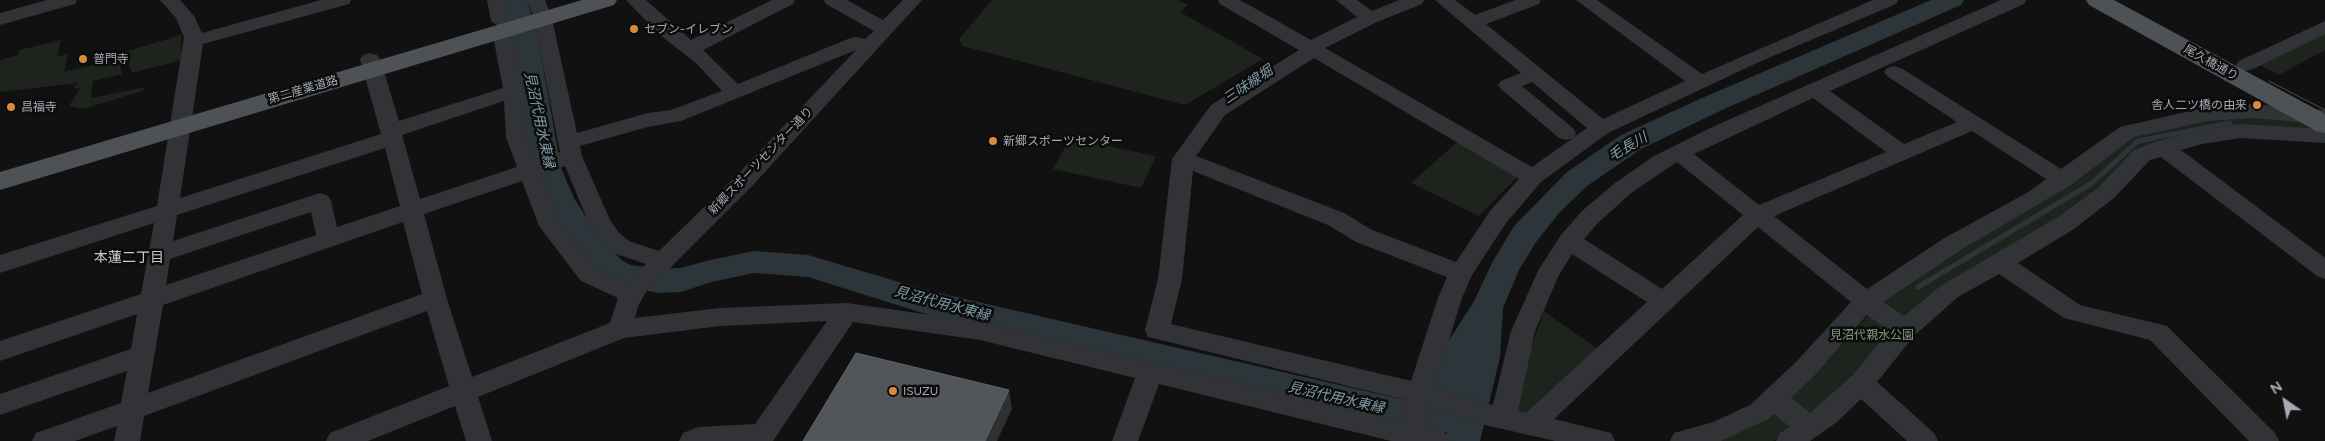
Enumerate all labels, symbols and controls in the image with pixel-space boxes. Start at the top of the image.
place label: セブン-イレブン [644,22,733,36]
marker: セブン-イレブン [628,23,640,35]
street label: 尾久橋通り [2181,42,2241,84]
place label: 普門寺 [93,52,129,66]
marker: 普門寺 [77,53,89,65]
water label: 三味線堀 [1220,62,1276,108]
water label: 見沼代用水東縁 [521,70,557,170]
street label: 第二産業道路 [266,73,340,107]
place label: 舎人二ツ橋の由来 [2151,98,2247,112]
marker: 舎人二ツ橋の由来 [2251,99,2263,111]
place label: 昌福寺 [21,100,57,114]
marker: 昌福寺 [5,101,17,113]
street label: 新郷スポーツセンター通り [706,104,816,218]
water label: 毛長川 [1606,129,1650,165]
place label: 新郷スポーツセンター [1003,134,1123,148]
marker: 新郷スポーツセンター [987,135,999,147]
district label: 本蓮二丁目 [94,250,164,266]
water label: 見沼代用水東縁 [892,283,992,325]
park label: 見沼代親水公園 [1830,328,1914,342]
north arrow [2260,376,2310,426]
text: N [2267,378,2286,398]
water label: 見沼代用水東縁 [1286,379,1386,417]
place label: ISUZU [903,384,938,398]
marker: ISUZU [887,385,899,397]

